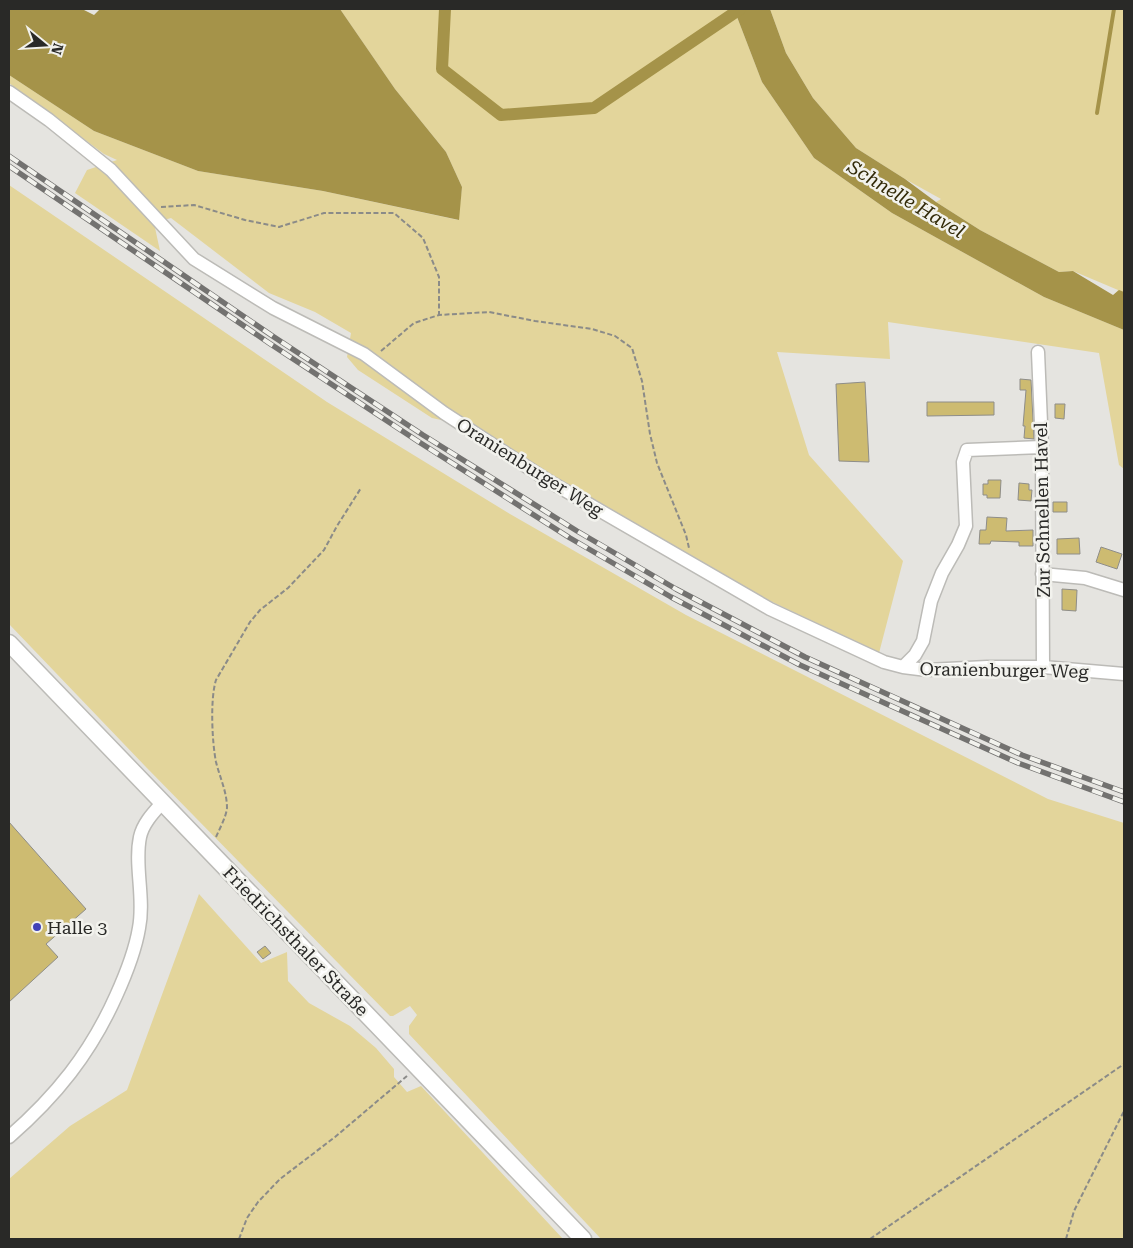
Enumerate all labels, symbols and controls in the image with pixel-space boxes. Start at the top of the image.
north arrow [20,20,70,70]
text: N [48,41,67,57]
water label: Schnelle Havel [843,155,969,243]
street label: Oranienburger Weg [453,413,608,521]
street label: Zur Schnellen Havel [1030,422,1054,598]
street label: Oranienburger Weg [919,658,1089,682]
street label: Friedrichsthaler Straße [219,862,373,1020]
place label: Halle 3 [47,917,107,938]
marker: Halle 3 [31,921,43,933]

